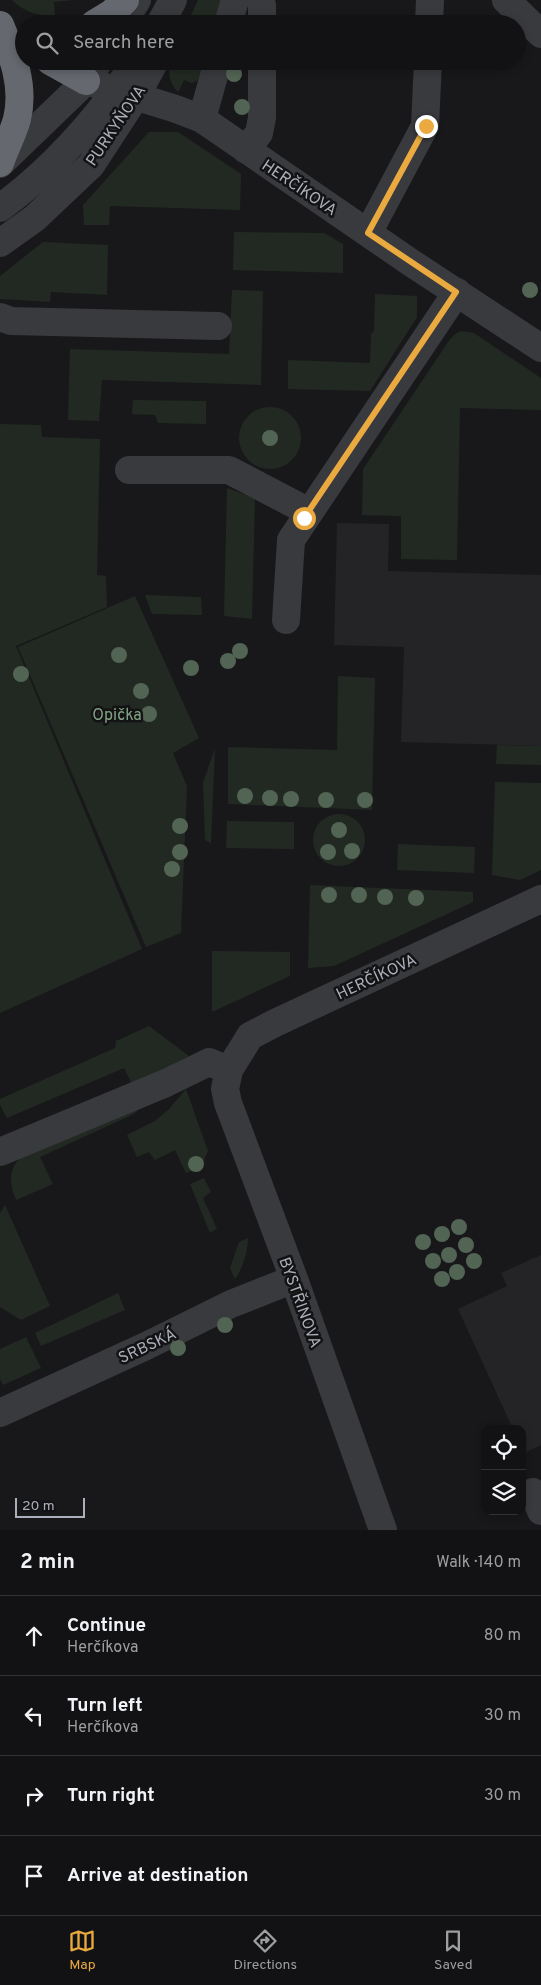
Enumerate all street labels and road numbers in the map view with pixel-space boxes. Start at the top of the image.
street label: PURKYŇOVA [81,81,151,170]
street label: HERČÍKOVA [257,155,342,221]
street label: HERČÍKOVA [333,949,420,1005]
street label: BYSTŘINOVA [273,1254,327,1351]
street label: SRBSKÁ [115,1323,180,1369]

